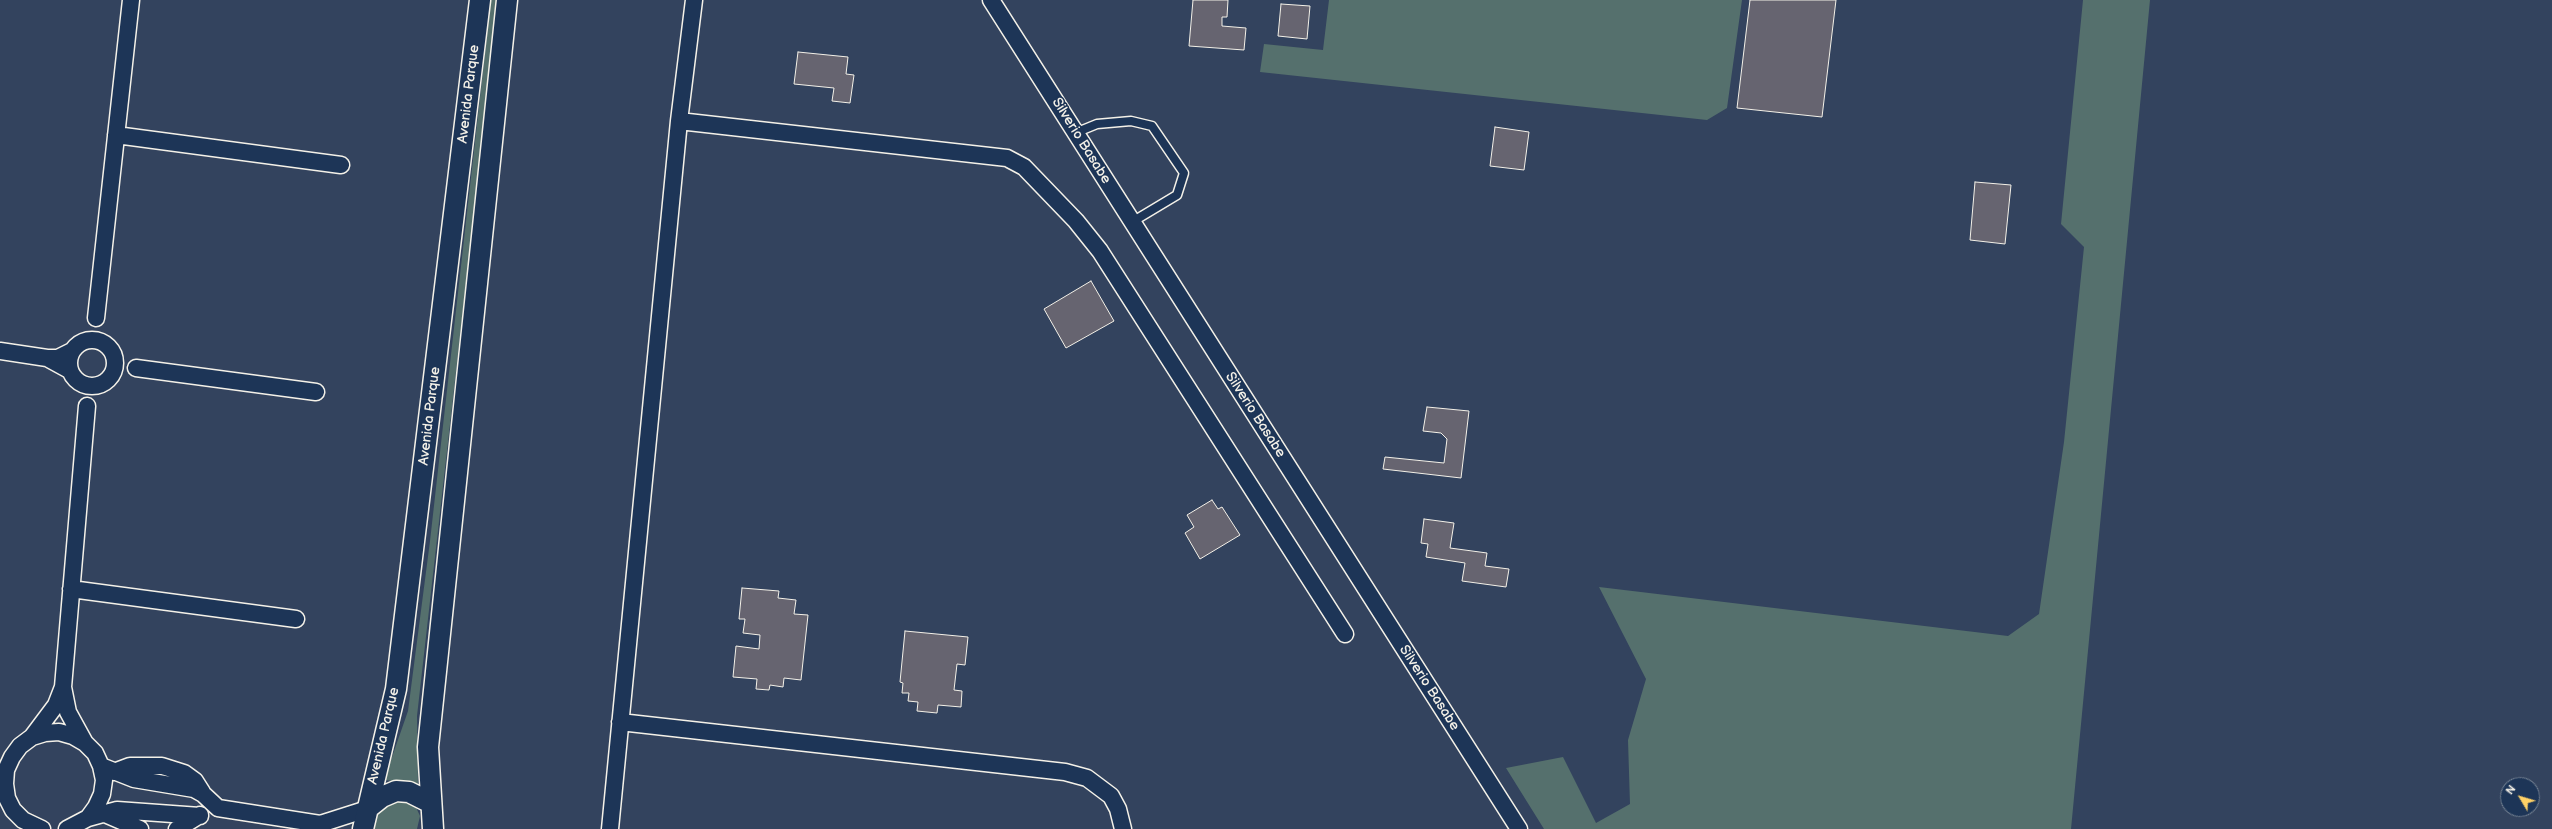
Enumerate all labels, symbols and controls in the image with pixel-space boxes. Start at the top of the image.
street label: Avenida Parque [455,44,483,144]
street label: Silverio Basabe [1048,95,1114,187]
street label: Avenida Parque [416,366,444,466]
street label: Silverio Basabe [1221,369,1289,461]
street label: Silverio Basabe [1395,642,1463,734]
street label: Avenida Parque [365,686,403,786]
north arrow [2500,777,2540,817]
text: N [2503,783,2519,797]

